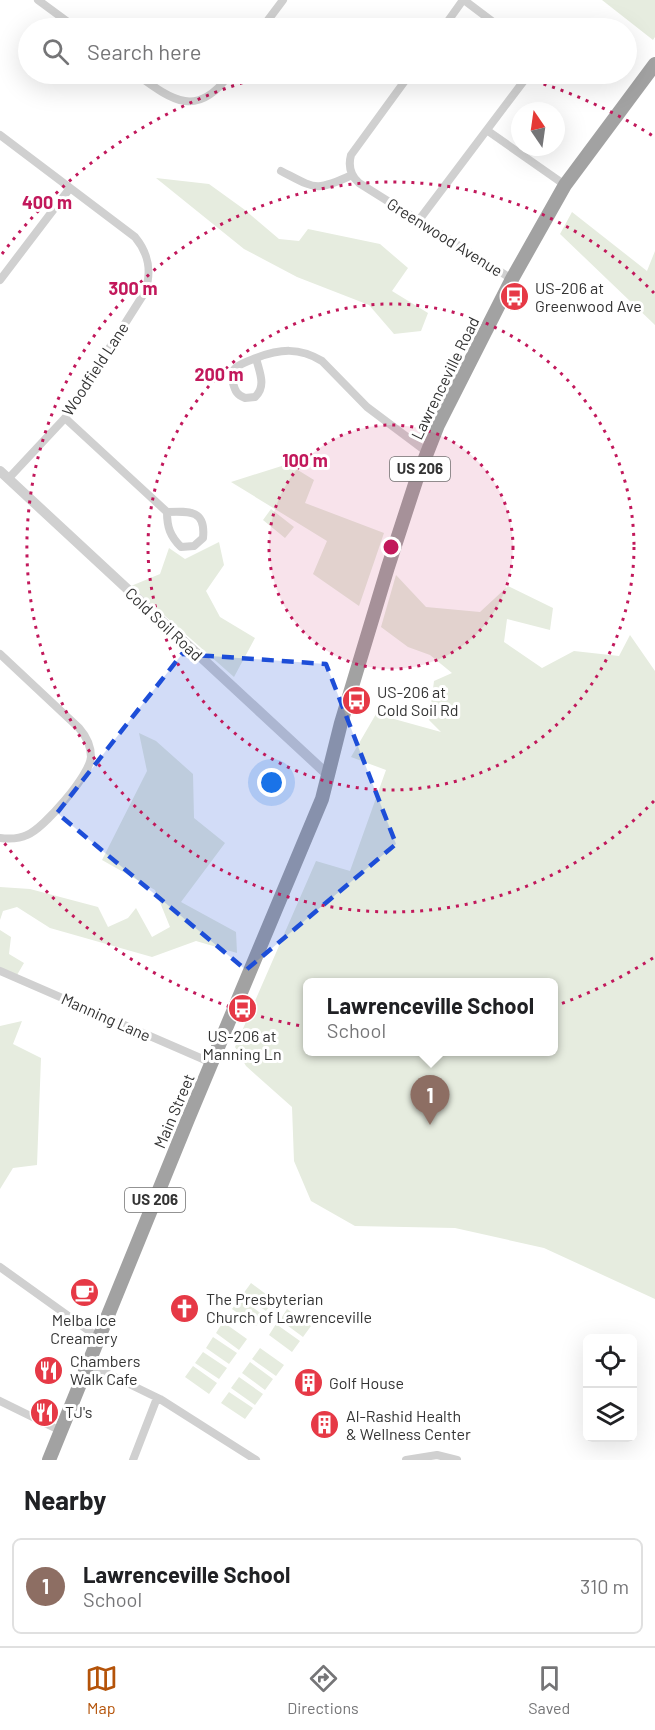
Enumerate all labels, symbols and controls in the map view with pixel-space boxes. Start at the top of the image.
search box [18,18,637,84]
icon: search [39,35,72,68]
text: Search here [87,38,201,64]
north arrow [511,102,565,156]
text: 400 m [22,191,72,213]
street label: Greenwood Avenue [384,193,507,280]
text: 300 m [109,277,157,299]
place label: US-206 at Greenwood Ave [535,278,642,315]
bus stop icon: US-206 at Greenwood Ave [498,281,530,313]
street label: Lawrenceville Road [407,313,483,442]
street label: Woodfield Lane [57,318,132,419]
text: 200 m [194,363,244,385]
text: 100 m [282,449,328,471]
road number: US 206 [390,457,450,481]
centre of rings [381,537,401,557]
street label: Cold Soil Road [122,583,207,664]
place label: US-206 at Cold Soil Rd [377,682,459,719]
bus stop icon: US-206 at Cold Soil Rd [340,685,372,717]
your location [257,768,286,797]
popup [303,978,558,1056]
street label: Manning Lane [59,988,154,1045]
bus stop icon: US-206 at Manning Ln [226,992,258,1024]
text: Lawrenceville School [327,992,534,1018]
text: School [327,1018,386,1042]
place label: US-206 at Manning Ln [202,1026,282,1063]
street label: Main Street [149,1071,198,1151]
pin: 1 [410,1076,450,1125]
road number: US 206 [125,1188,185,1212]
cafe icon: Melba Ice Creamery [68,1276,100,1308]
place label: The Presbyterian Church of Lawrenceville [206,1289,372,1326]
church icon: The Presbyterian Church of Lawrenceville [169,1292,201,1324]
place label: Melba Ice Creamery [50,1310,118,1347]
map controls [583,1334,637,1442]
button: locate [583,1334,637,1388]
place label: Chambers Walk Cafe [70,1351,140,1388]
restaurant icon: Chambers Walk Cafe [33,1354,65,1386]
building icon: Golf House [292,1367,324,1399]
place label: Golf House [329,1373,404,1392]
button: layers [583,1388,637,1442]
restaurant icon: TJ's [28,1396,60,1428]
place label: TJ's [65,1402,92,1421]
place label: Al-Rashid Health & Wellness Center [346,1406,471,1443]
building icon: Al-Rashid Health & Wellness Center [309,1409,341,1441]
text: Nearby [24,1484,106,1515]
text: Lawrenceville School [83,1561,290,1587]
text: 1 [42,1574,49,1598]
text: 310 m [580,1574,629,1598]
text: School [83,1587,142,1611]
tab: Map [85,1662,118,1717]
tab: Directions [287,1662,359,1717]
tab: Saved [528,1662,570,1717]

